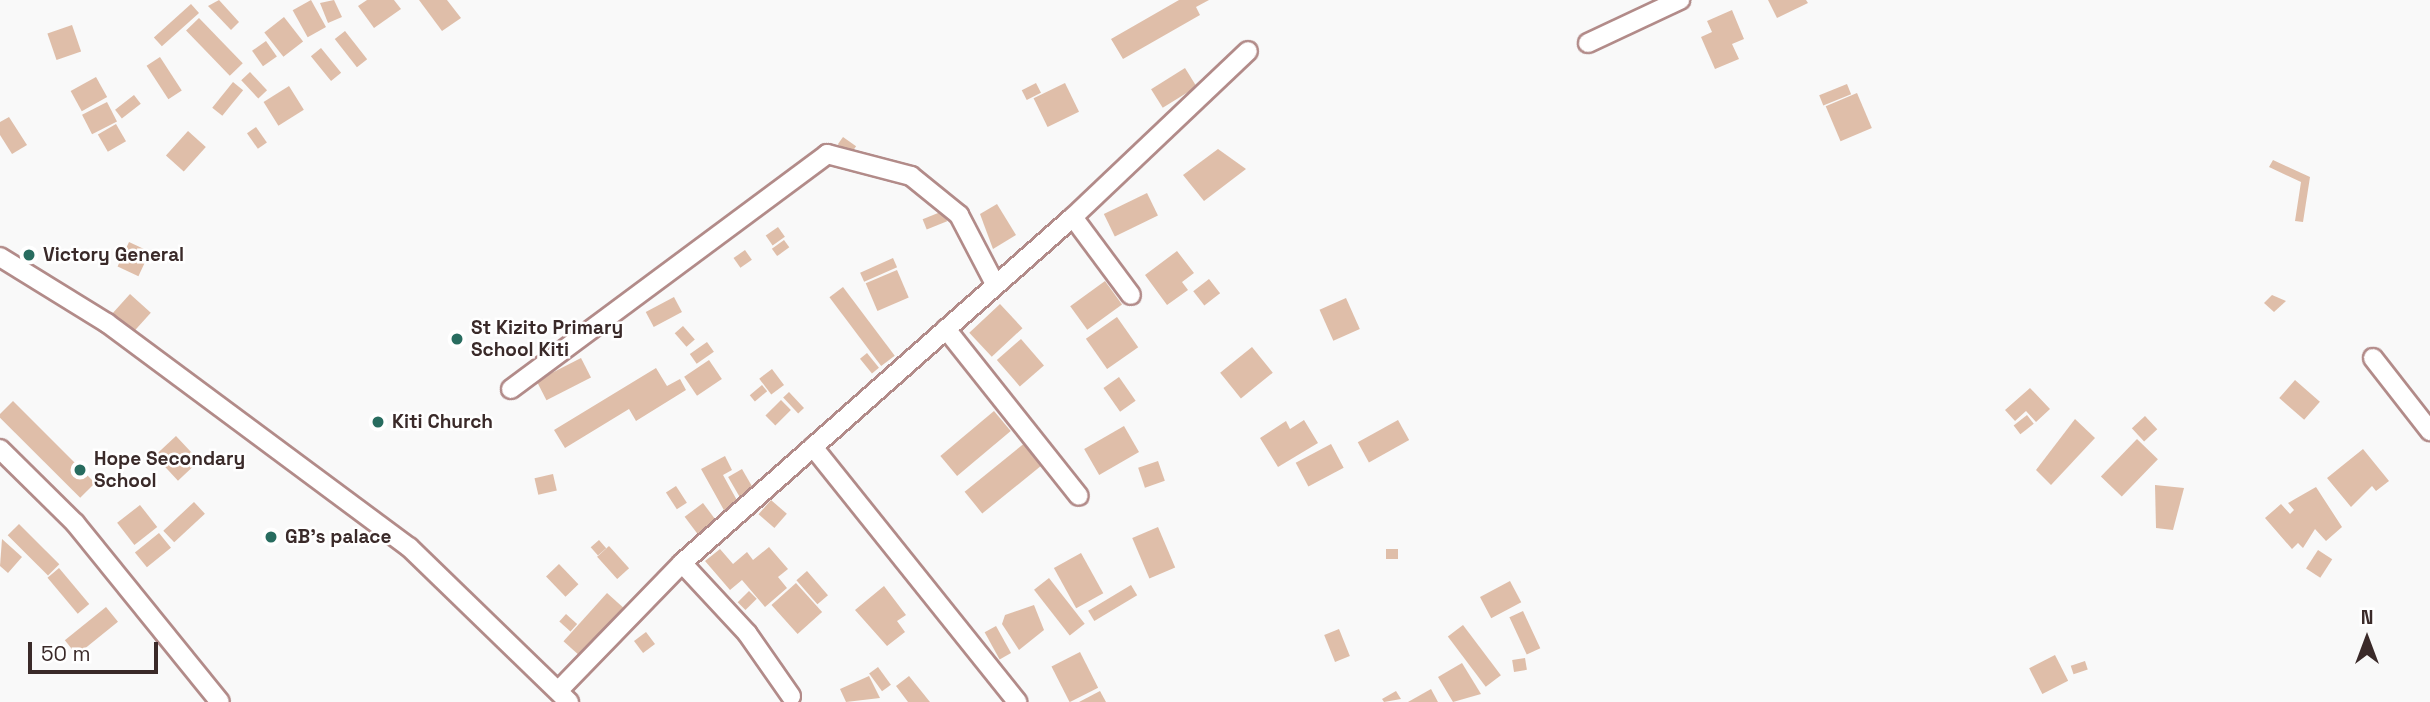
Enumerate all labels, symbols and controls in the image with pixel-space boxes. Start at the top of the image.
place label: Victory General [43,244,184,266]
marker: Victory General [21,247,37,263]
place label: St Kizito Primary School Kiti [471,317,623,361]
marker: St Kizito Primary School Kiti [449,331,465,347]
place label: Kiti Church [392,411,493,433]
marker: Kiti Church [370,414,386,430]
place label: Hope Secondary School [94,448,245,492]
marker: Hope Secondary School [72,462,88,478]
place label: GB's palace [285,526,391,548]
marker: GB's palace [263,529,279,545]
north arrow [2332,604,2402,674]
text: N [2361,605,2373,630]
scale bar [32,628,161,672]
text: 50 m [41,640,91,667]

